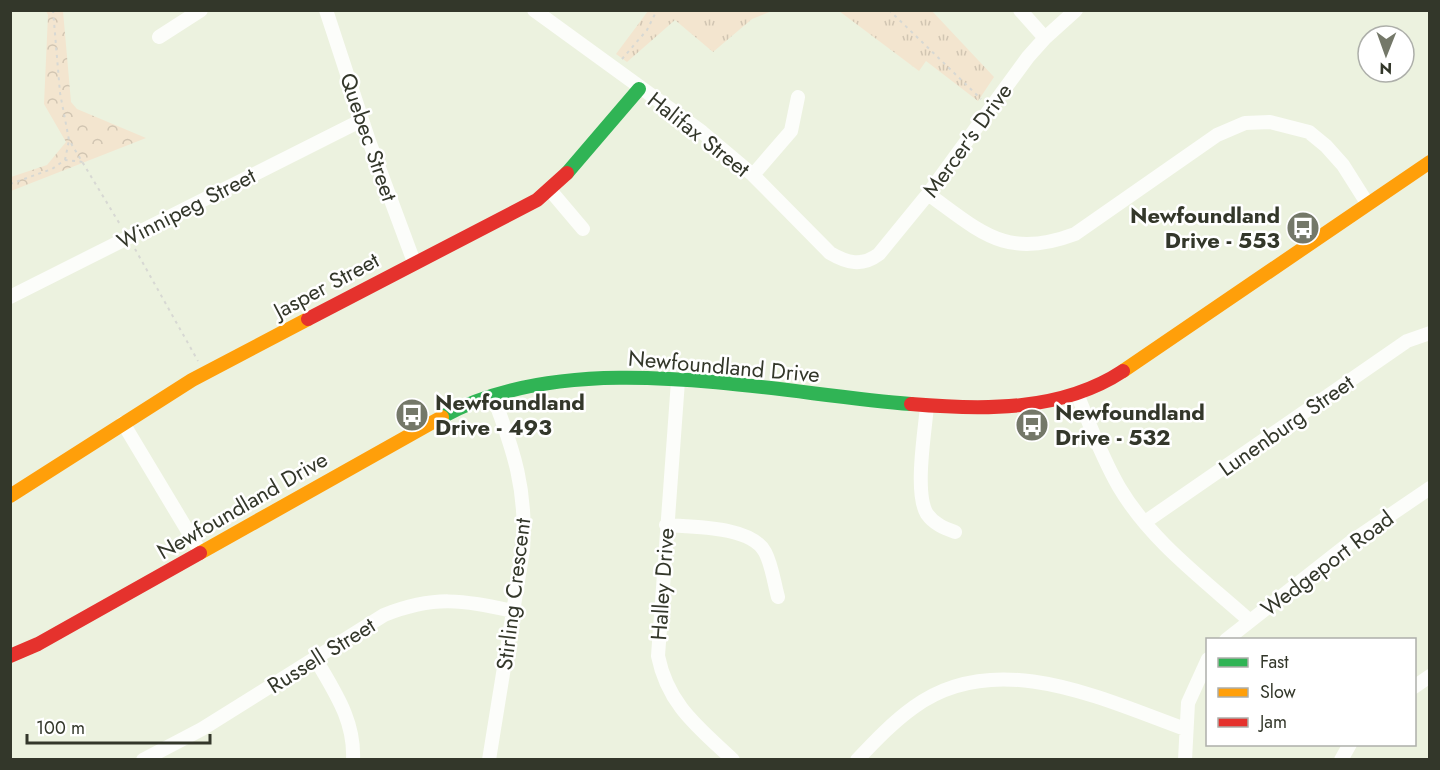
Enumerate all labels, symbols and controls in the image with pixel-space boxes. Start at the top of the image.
north arrow [1356,24,1416,84]
text: N [1379,57,1392,80]
street label: Quebec Street [332,69,406,206]
street label: Mercer's Drive [915,76,1019,204]
street label: Halifax Street [641,84,758,185]
street label: Winnipeg Street [111,159,262,257]
place label: Newfoundland Drive - 553 [1130,199,1280,256]
bus stop icon: Newfoundland Drive - 553 [1285,210,1321,246]
street label: Jasper Street [265,243,385,328]
street label: Newfoundland Drive [627,342,821,390]
street label: Lunenburg Street [1212,366,1361,484]
place label: Newfoundland Drive - 493 [435,386,585,443]
place label: Newfoundland Drive - 532 [1055,396,1205,453]
bus stop icon: Newfoundland Drive - 493 [394,397,430,433]
bus stop icon: Newfoundland Drive - 532 [1014,407,1050,443]
street label: Newfoundland Drive [151,443,333,567]
street label: Wedgeport Road [1254,502,1400,624]
street label: Stirling Crescent [488,515,538,672]
street label: Halley Drive [642,527,682,641]
street label: Russell Street [261,609,382,701]
legend [1206,638,1416,746]
text: Fast [1260,649,1289,675]
text: Slow [1260,679,1297,705]
scale bar [27,707,210,745]
text: Jam [1258,709,1287,735]
text: 100 m [36,715,85,741]

